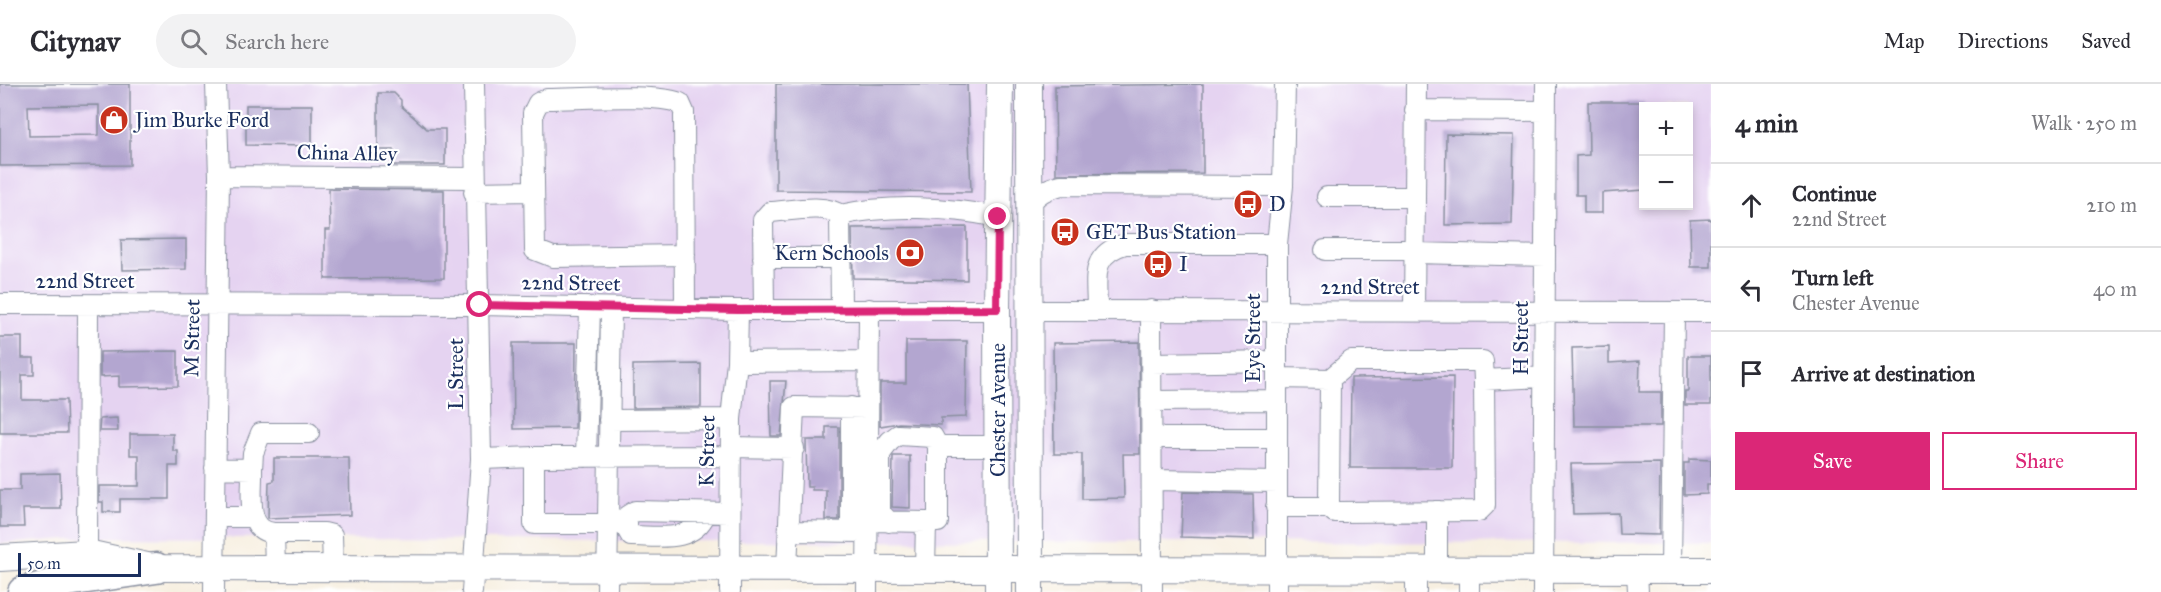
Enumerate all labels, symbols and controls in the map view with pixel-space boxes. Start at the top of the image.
search box [156,14,576,68]
text: Citynav [30,24,120,59]
icon: search [177,25,210,58]
text: Search here [225,28,329,55]
text: Map [1884,28,1925,54]
text: Directions [1958,28,2048,54]
text: Saved [2081,28,2131,54]
map controls [1639,102,1693,210]
button: + [1639,102,1693,156]
shop icon: Jim Burke Ford [98,104,130,136]
place label: Jim Burke Ford [133,107,270,133]
text: 4 min [1735,107,1798,139]
text: Walk · 250 m [2031,111,2137,135]
street label: China Alley [297,139,399,167]
button: − [1639,156,1693,210]
text: Continue [1792,180,1877,207]
bus stop icon: D [1232,188,1264,220]
icon: ahead [1735,189,1768,222]
place label: D [1269,191,1286,217]
text: 210 m [2087,193,2137,217]
route end [984,203,1010,229]
text: 22nd Street [1792,207,1887,231]
bus stop icon: GET Bus Station [1049,216,1081,248]
place label: GET Bus Station [1086,219,1236,245]
bank icon: Kern Schools [894,237,926,269]
place label: Kern Schools [775,240,889,266]
bus stop icon: I [1142,248,1174,280]
place label: I [1179,251,1188,277]
text: Turn left [1792,264,1874,291]
street label: 22nd Street [35,268,135,294]
street label: 22nd Street [521,269,621,297]
icon: left [1735,273,1768,306]
street label: 22nd Street [1320,274,1420,300]
text: 40 m [2093,277,2137,301]
route start [466,291,492,317]
text: Chester Avenue [1792,291,1920,315]
street label: Eye Street [1240,293,1266,383]
street label: M Street [178,298,206,377]
street label: H Street [1508,300,1534,375]
street label: L Street [443,337,469,410]
street label: Chester Avenue [985,343,1011,477]
icon: arrive [1735,357,1768,390]
text: Arrive at destination [1792,360,1975,387]
street label: K Street [693,414,721,487]
button: Save [1735,432,1930,490]
button: Share [1942,432,2137,490]
scale bar [18,550,141,578]
text: 50 m [27,554,61,573]

